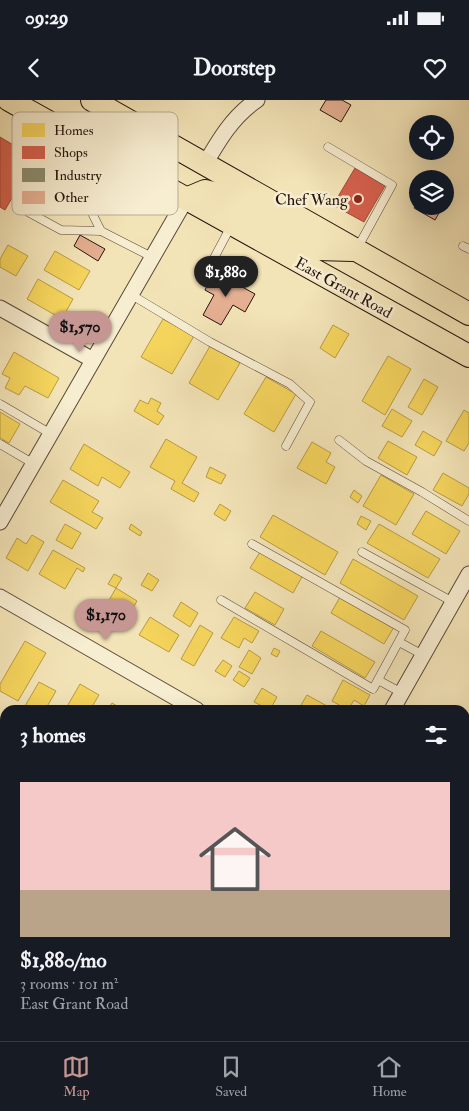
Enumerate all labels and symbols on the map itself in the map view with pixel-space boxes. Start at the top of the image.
legend [12,112,178,215]
text: Homes [54,122,94,139]
text: Shops [54,144,88,162]
text: Industry [54,167,103,185]
text: Other [54,189,89,206]
place label: Chef Wang [275,190,349,210]
marker: Chef Wang [352,193,364,205]
street label: East Grant Road [291,253,396,323]
pin: $1,880 [185,256,267,298]
pin: $1,570 [39,310,121,353]
pin: $1,170 [65,598,147,641]

